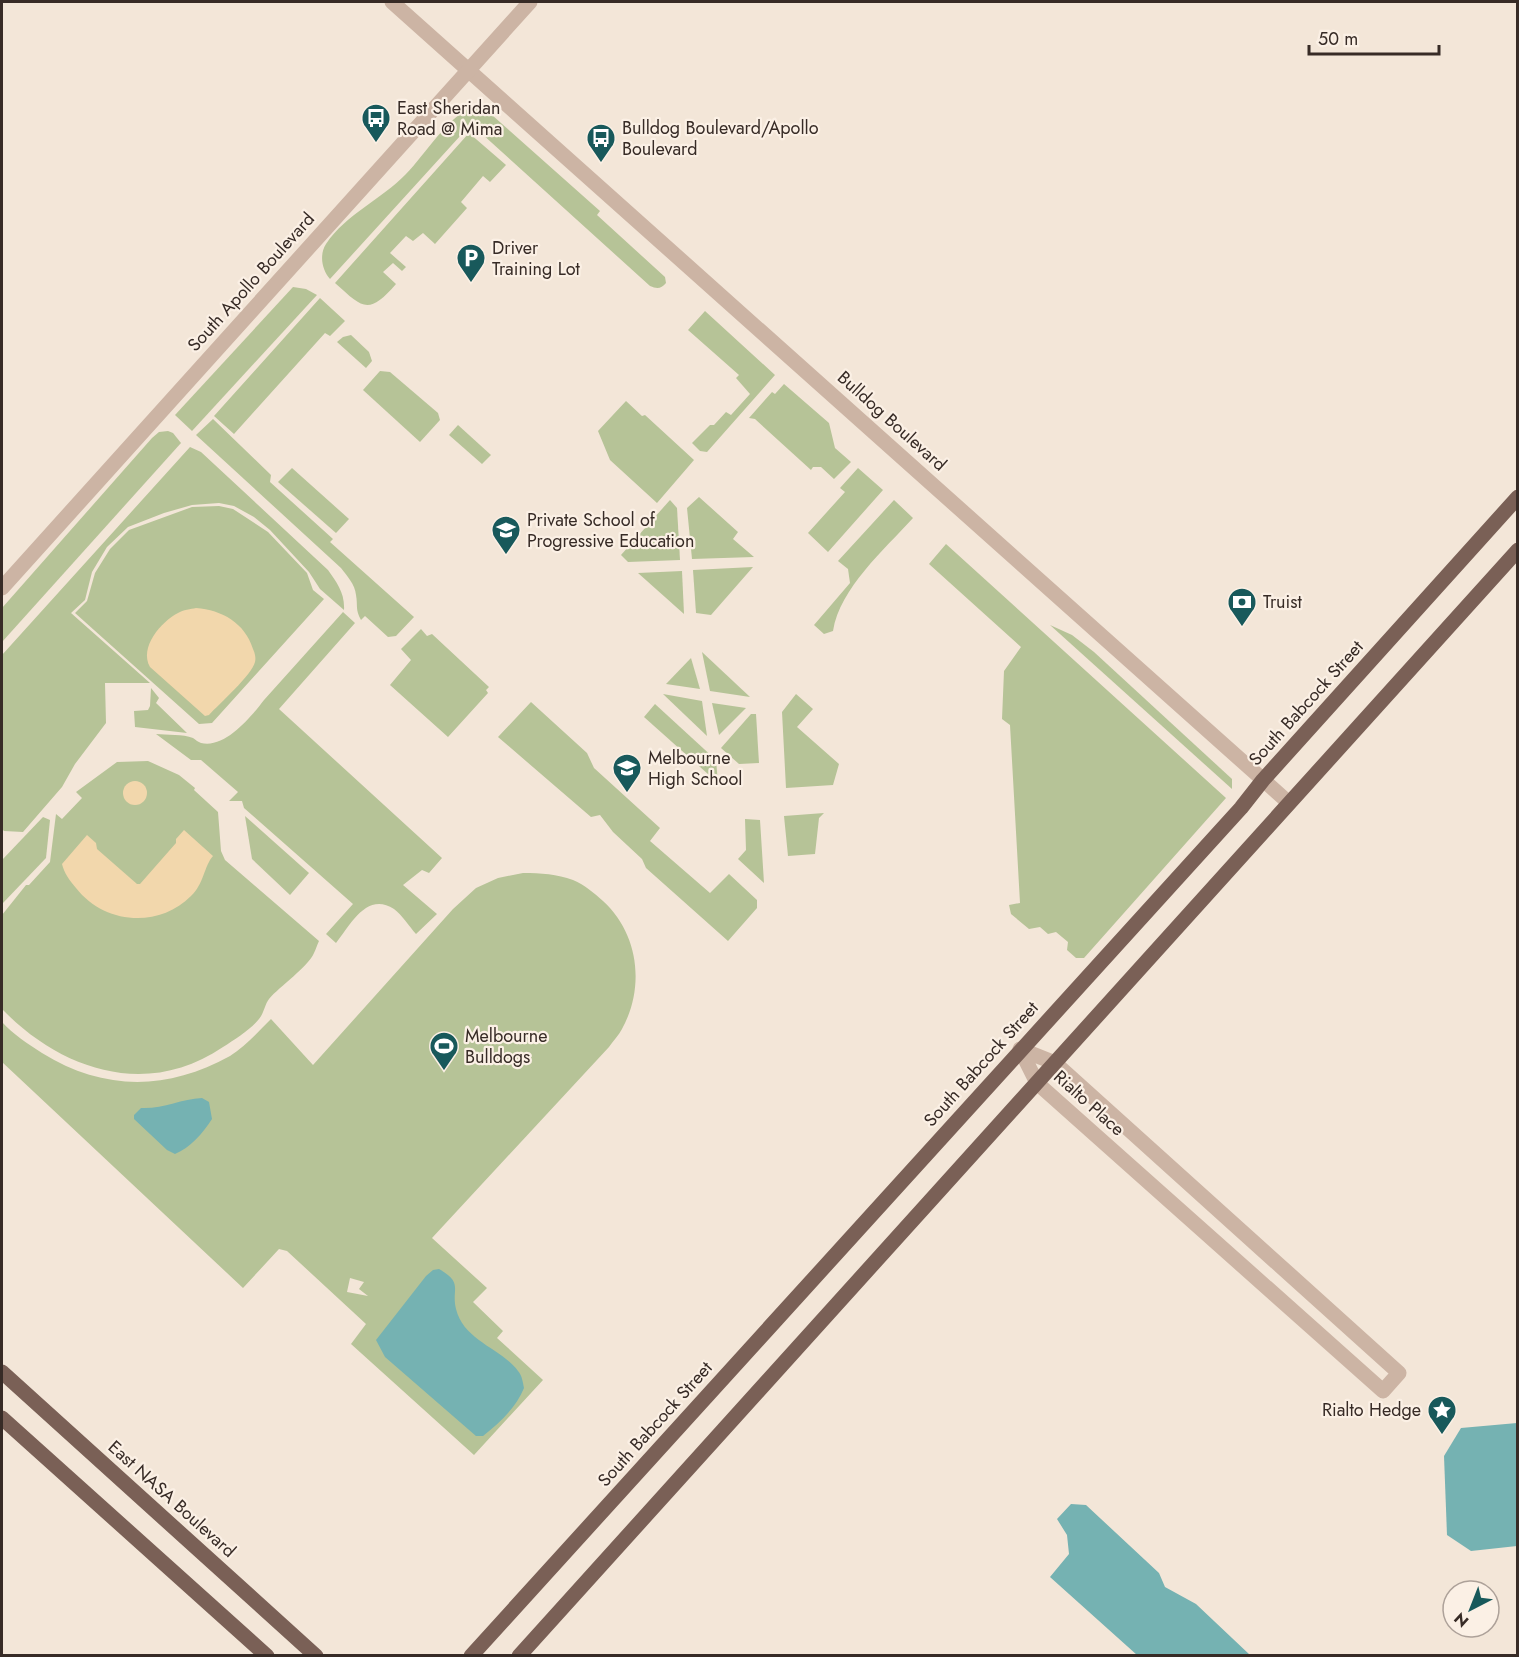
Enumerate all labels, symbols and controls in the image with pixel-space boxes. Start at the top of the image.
scale bar [1309,18,1440,56]
text: 50 m [1318,26,1358,52]
place label: East Sheridan Road @ Mima [397,95,502,142]
bus stop icon: East Sheridan Road @ Mima [360,102,392,144]
place label: Bulldog Boulevard/Apollo Boulevard [622,115,819,162]
bus stop icon: Bulldog Boulevard/Apollo Boulevard [585,122,617,164]
street label: South Apollo Boulevard [181,207,321,357]
place label: Driver Training Lot [492,235,581,282]
parking icon: Driver Training Lot [455,242,487,284]
street label: Bulldog Boulevard [832,365,952,477]
place label: Private School of Progressive Education [527,507,694,554]
school or university icon: Private School of Progressive Education [490,514,522,556]
bank icon: Truist [1226,586,1258,628]
place label: Truist [1263,589,1302,615]
street label: South Babcock Street [1243,634,1370,771]
place label: Melbourne High School [648,745,742,792]
school or university icon: Melbourne High School [611,752,643,794]
street label: South Babcock Street [918,995,1045,1132]
place label: Melbourne Bulldogs [465,1023,547,1070]
sports icon: Melbourne Bulldogs [428,1030,460,1072]
street label: Rialto Place [1048,1064,1130,1142]
street label: South Babcock Street [592,1355,719,1492]
place icon: Rialto Hedge [1426,1394,1458,1436]
place label: Rialto Hedge [1322,1397,1421,1423]
street label: East NASA Boulevard [102,1434,242,1564]
north arrow [1441,1579,1501,1639]
text: N [1449,1607,1474,1633]

